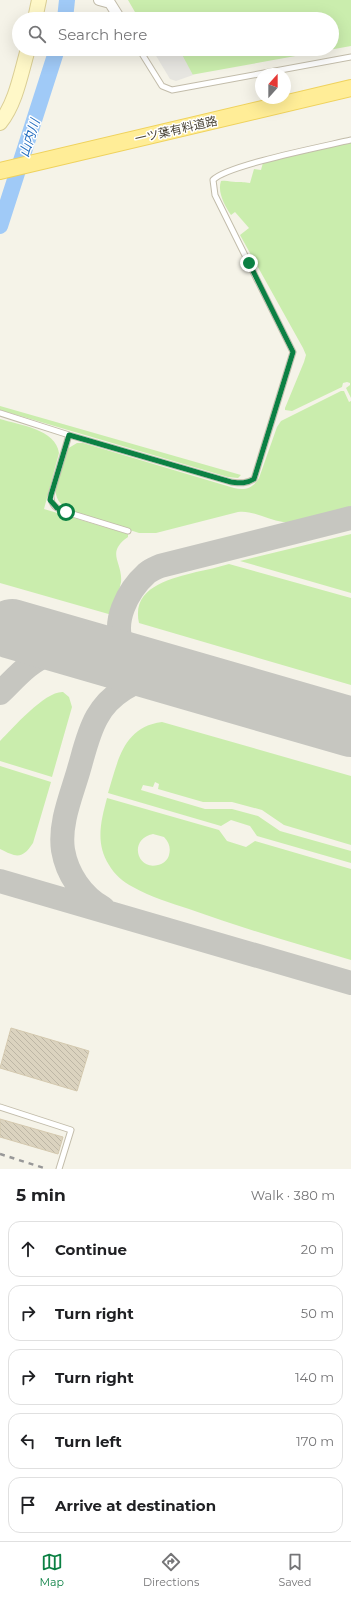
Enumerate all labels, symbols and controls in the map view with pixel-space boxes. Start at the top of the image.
search box [12,12,339,56]
icon: search [26,23,48,45]
text: Search here [58,25,147,44]
north arrow [255,68,291,104]
street label: 一ツ葉有料道路 [133,113,219,146]
water label: 山内川 [15,115,43,159]
route end [240,254,258,272]
route start [57,503,75,521]
text: 5 min [16,1185,66,1205]
text: Walk · 380 m [251,1187,335,1203]
icon: ahead [17,1238,39,1260]
text: Continue [55,1240,127,1259]
text: 20 m [301,1241,334,1257]
icon: right [17,1302,39,1324]
text: Turn right [55,1304,134,1323]
text: 50 m [301,1305,334,1321]
icon: right [17,1366,39,1388]
text: Turn right [55,1368,134,1387]
text: 140 m [295,1369,334,1385]
icon: left [17,1430,39,1452]
text: Turn left [55,1432,122,1451]
text: 170 m [296,1433,334,1449]
icon: arrive [17,1494,39,1516]
text: Arrive at destination [55,1496,216,1515]
tab: Map [40,1551,64,1589]
tab: Directions [143,1551,199,1589]
tab: Saved [278,1551,311,1589]

